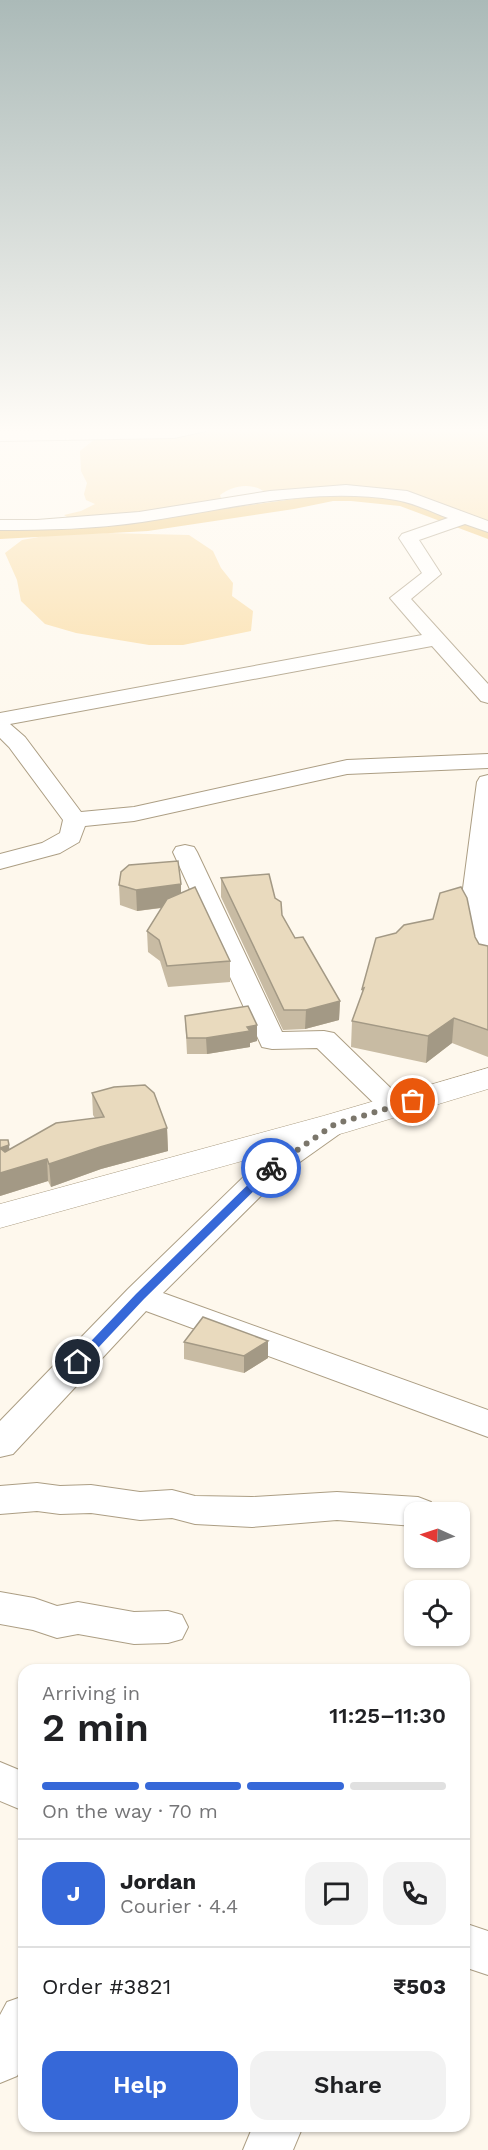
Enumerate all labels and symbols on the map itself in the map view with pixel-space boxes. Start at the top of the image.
pin [387,1075,438,1126]
courier [241,1138,301,1198]
pin [52,1336,103,1387]
north arrow [404,1502,470,1568]

